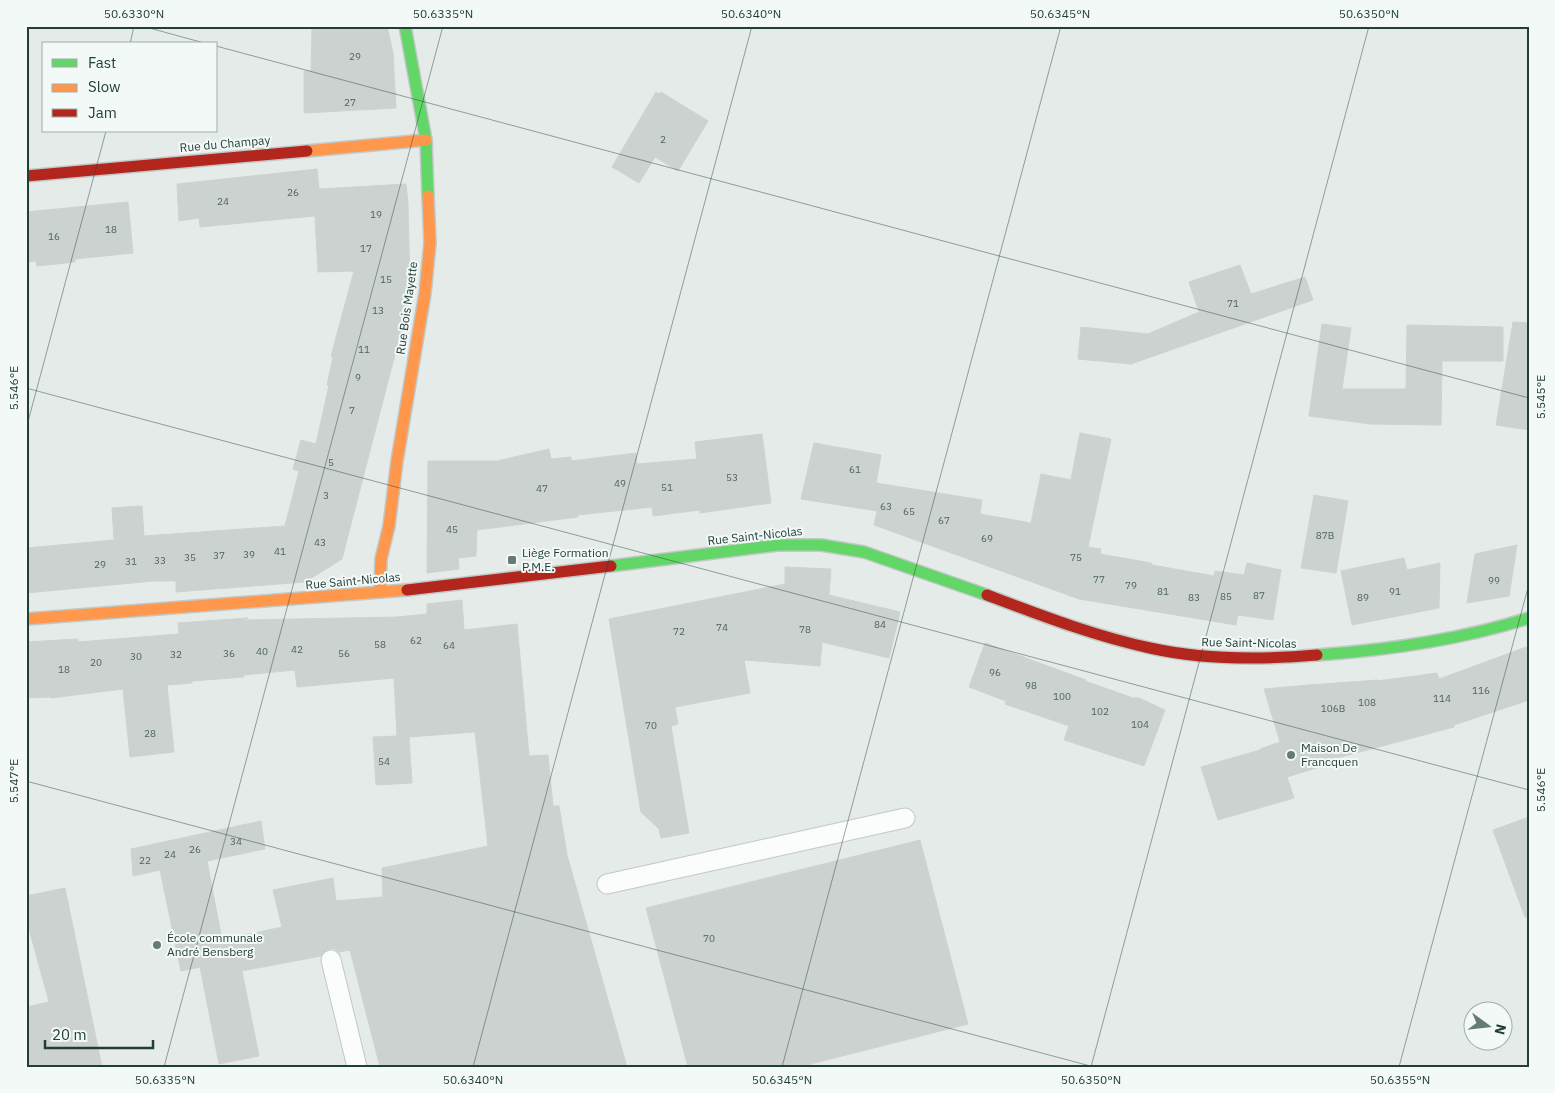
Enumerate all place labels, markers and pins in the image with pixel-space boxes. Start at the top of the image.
place label: Liège Formation P.M.E. [522,545,608,574]
marker: Liège Formation P.M.E. [506,554,518,566]
place label: Maison De Francquen [1301,740,1358,769]
marker: Maison De Francquen [1285,749,1297,761]
place label: École communale André Bensberg [167,930,263,959]
marker: École communale André Bensberg [151,939,163,951]

